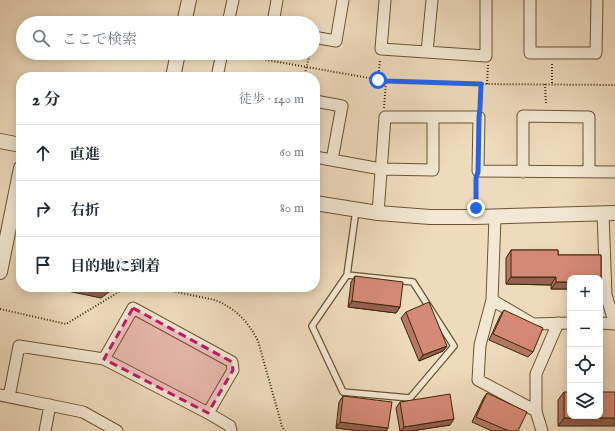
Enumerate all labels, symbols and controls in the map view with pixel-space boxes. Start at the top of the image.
search box [16,16,320,60]
icon: search [30,27,52,49]
text: ここで検索 [62,30,137,49]
route start [369,71,387,89]
text: 2 分 [32,90,61,111]
text: 徒歩 · 140 m [239,91,304,108]
icon: ahead [32,142,54,164]
text: 60 m [279,144,304,161]
text: 直進 [70,145,100,164]
icon: right [32,198,54,220]
route end [467,199,485,217]
text: 80 m [280,200,304,217]
text: 右折 [70,201,100,220]
icon: arrive [32,254,54,276]
text: 目的地に到着 [70,257,160,276]
map controls [567,275,603,419]
button: + [567,275,603,311]
button: − [567,311,603,347]
button: locate [567,347,603,383]
button: layers [567,383,603,419]

